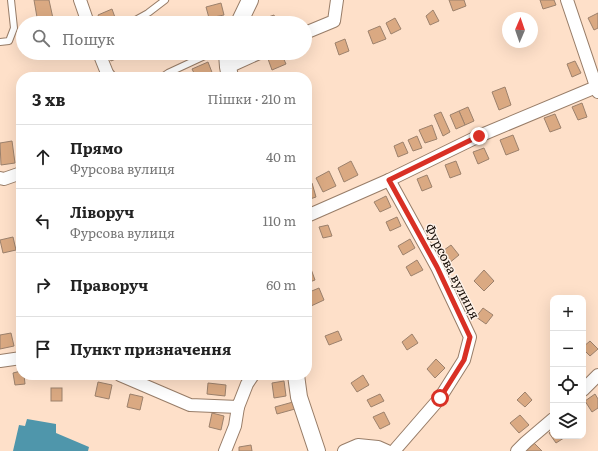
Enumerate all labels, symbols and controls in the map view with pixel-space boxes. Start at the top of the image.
north arrow [502,12,538,48]
search box [16,16,312,60]
icon: search [30,27,52,49]
text: Пошук [62,27,115,50]
text: 3 хв [32,86,65,111]
text: Пішки · 210 m [207,89,296,108]
route end [470,127,488,145]
text: Прямо [70,136,123,159]
icon: ahead [32,146,54,168]
text: 40 m [266,147,296,166]
text: Фурсова вулиця [70,159,175,178]
text: Ліворуч [70,200,134,223]
icon: left [32,210,54,232]
text: 110 m [263,211,296,230]
street label: Фурсова вулиця [421,220,485,322]
text: Фурсова вулиця [70,223,175,242]
text: Праворуч [70,273,148,296]
icon: right [32,274,54,296]
text: 60 m [266,275,296,294]
map controls [550,295,586,439]
button: + [550,295,586,331]
button: − [550,331,586,367]
text: Пункт призначення [70,337,231,360]
icon: arrive [32,338,54,360]
button: locate [550,367,586,403]
route start [431,389,449,407]
button: layers [550,403,586,439]

